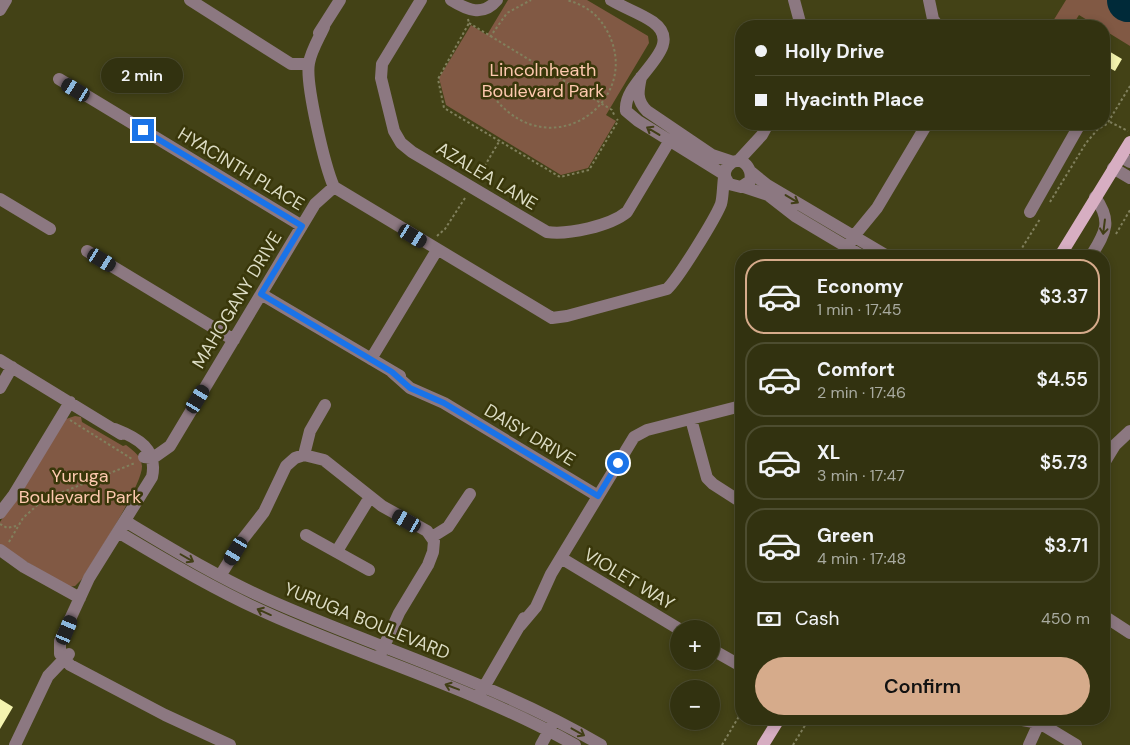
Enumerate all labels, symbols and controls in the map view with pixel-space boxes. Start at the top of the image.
text: Holly Drive [785,39,884,64]
callout: 2 min [102,58,184,92]
park label: Lincolnheath Boulevard Park [482,58,604,103]
text: 2 min [121,65,163,86]
car [59,76,92,104]
text: Hyacinth Place [785,87,924,112]
route end [132,119,154,141]
street label: HYACINTH PLACE [173,122,309,216]
one-way arrow [647,125,661,135]
street label: AZALEA LANE [432,136,542,216]
one-way arrow [784,194,799,204]
one-way arrow [1099,219,1109,235]
car [396,222,429,250]
street label: MAHOGANY DRIVE [187,227,287,373]
car [85,246,118,274]
icon: car [757,274,802,319]
text: Economy [817,274,904,299]
text: $3.37 [1039,284,1088,309]
text: 1 min · 17:45 [817,299,901,320]
icon: car [757,357,802,402]
text: Comfort [817,357,895,382]
text: $4.55 [1037,367,1088,392]
car [183,382,212,416]
text: 2 min · 17:46 [817,382,906,403]
street label: DAISY DRIVE [480,398,580,472]
icon: car [757,440,802,485]
text: XL [817,440,840,465]
text: $5.73 [1040,450,1088,475]
route start [607,452,629,474]
park label: Yuruga Boulevard Park [19,464,141,509]
text: 3 min · 17:47 [817,465,905,486]
car [390,507,423,535]
icon: car [757,523,802,568]
text: Green [817,523,874,548]
text: $3.71 [1044,533,1088,558]
car [221,534,250,568]
street label: VIOLET WAY [579,542,679,616]
text: 4 min · 17:48 [817,548,906,569]
one-way arrow [179,553,193,563]
street label: YURUGA BOULEVARD [281,577,453,665]
icon: cash [755,605,783,633]
one-way arrow [257,606,272,616]
text: Cash [795,606,839,631]
text: 450 m [1041,608,1090,629]
car [54,613,79,647]
map controls [670,620,720,730]
button: + [670,620,720,670]
button: Confirm [755,657,1090,715]
button: − [670,680,720,730]
one-way arrow [445,682,460,691]
one-way arrow [571,727,586,737]

